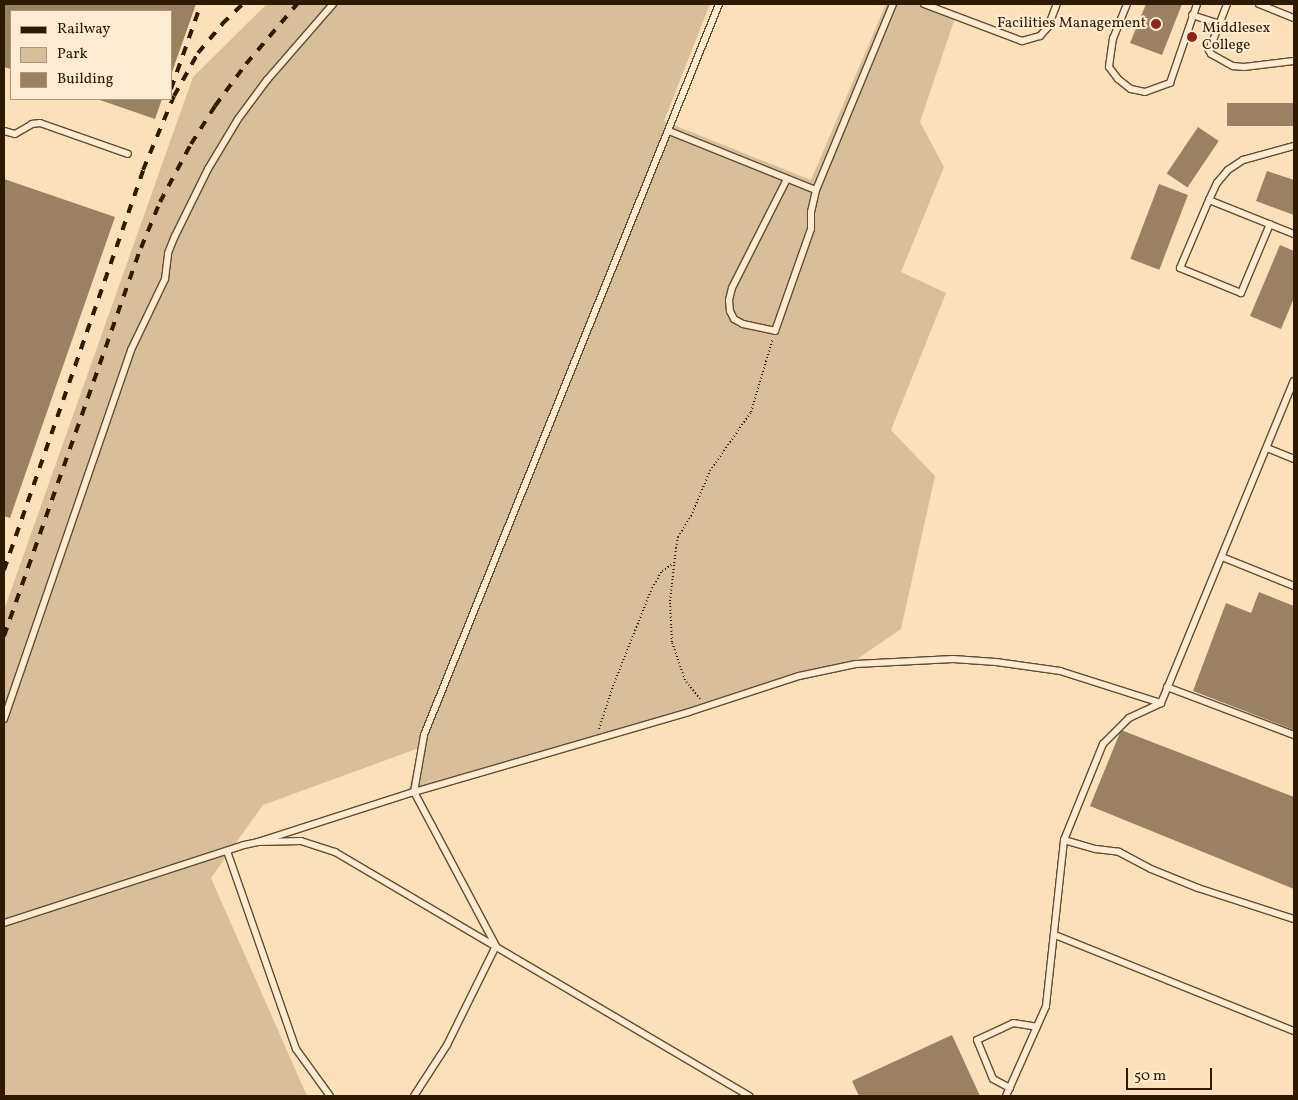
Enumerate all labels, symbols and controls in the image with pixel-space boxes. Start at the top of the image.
legend [10,10,172,100]
place label: Facilities Management [997,15,1146,33]
marker: Facilities Management [1150,18,1162,30]
text: Railway [57,19,110,40]
place label: Middlesex College [1202,19,1270,54]
marker: Middlesex College [1186,31,1198,43]
text: Park [57,44,88,65]
text: Building [57,69,113,90]
scale bar [1128,1058,1214,1090]
text: 50 m [1134,1066,1166,1087]

